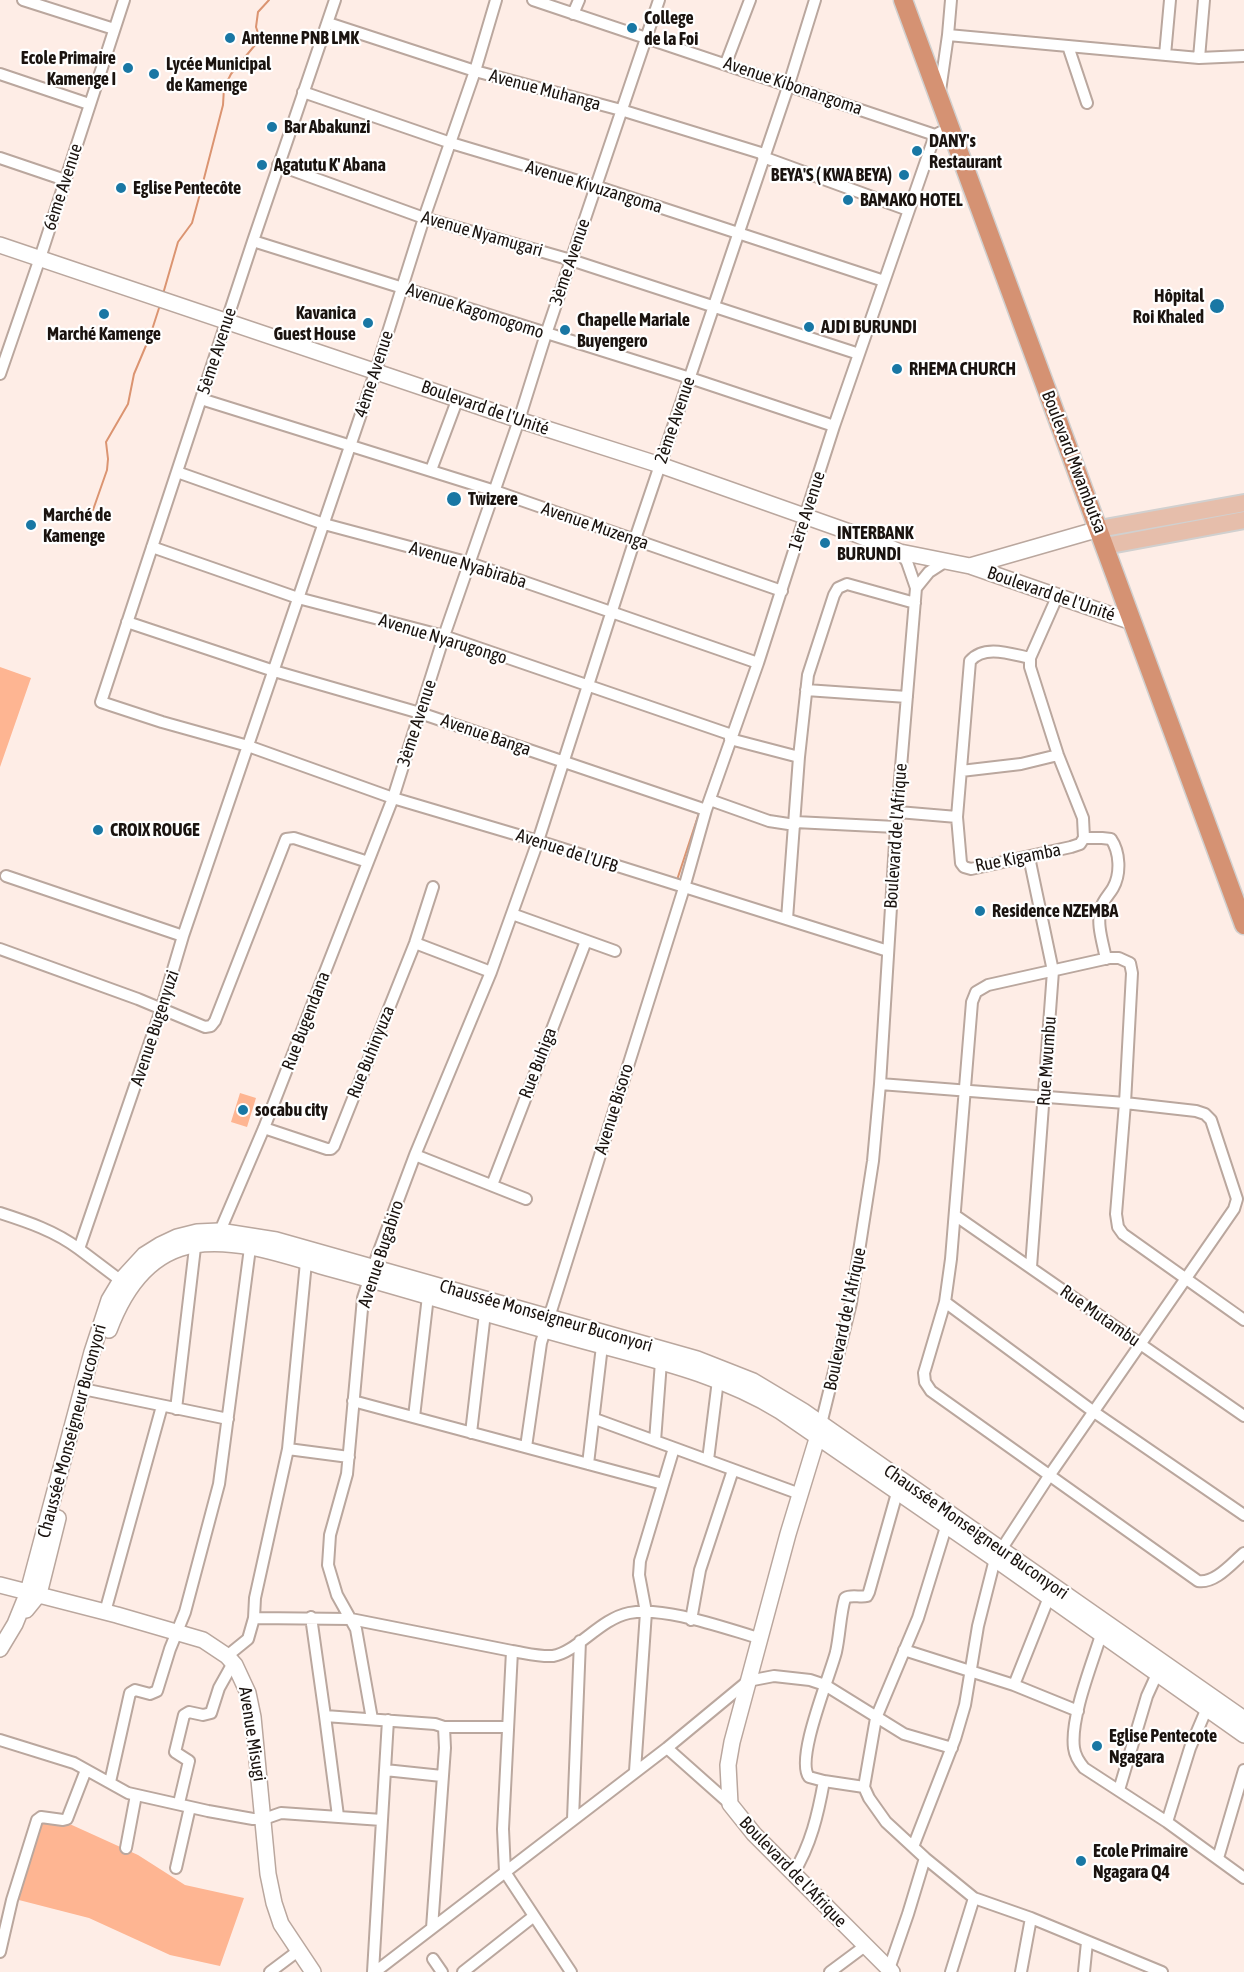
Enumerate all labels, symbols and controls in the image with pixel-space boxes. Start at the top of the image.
place label: College de la Foi [644,7,698,50]
marker: College de la Foi [625,21,639,35]
place label: Antenne PNB LMK [242,27,359,49]
marker: Antenne PNB LMK [223,31,237,45]
place label: Ecole Primaire Kamenge I [21,47,116,90]
street label: Avenue Kibonangoma [721,52,865,120]
place label: Lycée Municipal de Kamenge [166,53,271,96]
marker: Ecole Primaire Kamenge I [121,61,135,75]
street label: Avenue Muhanga [487,65,603,115]
marker: Lycée Municipal de Kamenge [147,67,161,81]
place label: Bar Abakunzi [284,116,370,138]
marker: Bar Abakunzi [265,120,279,134]
place label: DANY's Restaurant [929,130,1002,172]
street label: 6ème Avenue [39,141,87,233]
marker: DANY's Restaurant [910,144,924,158]
place label: Agatutu K' Abana [274,154,386,176]
street label: Avenue Kivuzangoma [523,156,665,218]
marker: Agatutu K' Abana [255,158,269,172]
place label: BEYA'S ( KWA BEYA) [771,164,892,186]
marker: BEYA'S ( KWA BEYA) [897,168,911,182]
place label: Eglise Pentecôte [133,177,241,199]
marker: Eglise Pentecôte [114,181,128,195]
place label: BAMAKO HOTEL [860,189,963,211]
marker: BAMAKO HOTEL [841,193,855,207]
street label: Avenue Nyamugari [419,206,545,262]
street label: 3ème Avenue [545,216,595,308]
street label: Avenue Kagomogomo [403,279,547,343]
place label: Hôpital Roi Khaled [1133,285,1204,328]
marker: Hôpital Roi Khaled [1208,297,1226,315]
place label: Kavanica Guest House [273,302,356,344]
street label: 5ème Avenue [193,305,241,397]
marker: Marché Kamenge [97,307,111,321]
place label: Chapelle Mariale Buyengero [577,309,690,352]
marker: Kavanica Guest House [361,316,375,330]
place label: AJDI BURUNDI [821,316,917,338]
marker: AJDI BURUNDI [802,320,816,334]
place label: Marché Kamenge [47,323,161,345]
marker: Chapelle Mariale Buyengero [558,323,572,337]
street label: 4ème Avenue [350,328,398,420]
place label: RHEMA CHURCH [909,358,1016,380]
marker: RHEMA CHURCH [890,362,904,376]
street label: 2ème Avenue [650,374,700,466]
street label: Boulevard de l'Unité [418,376,552,440]
street label: Boulevard Mwambutsa [1037,388,1111,536]
street label: 1ère Avenue [784,468,830,554]
place label: Twizere [468,488,518,510]
marker: Twizere [445,490,463,508]
street label: Avenue Muzenga [539,498,651,554]
place label: Marché de Kamenge [43,504,111,546]
marker: Marché de Kamenge [24,518,38,532]
place label: INTERBANK BURUNDI [837,522,914,564]
marker: INTERBANK BURUNDI [818,536,832,550]
street label: Avenue Nyabiraba [407,537,529,593]
street label: Boulevard de l'Unité [984,562,1118,626]
street label: Avenue Nyarugongo [376,609,510,669]
street label: 3ème Avenue [393,677,441,769]
street label: Avenue Banga [438,710,534,760]
street label: Boulevard de l'Afrique [880,763,912,909]
place label: CROIX ROUGE [110,819,200,841]
marker: CROIX ROUGE [91,823,105,837]
street label: Avenue de l'UFB [513,824,621,878]
street label: Rue Kigamba [973,839,1063,877]
place label: Residence NZEMBA [992,900,1118,922]
marker: Residence NZEMBA [973,904,987,918]
street label: Avenue Bugenyuzi [126,967,184,1089]
street label: Rue Bugendana [277,969,335,1073]
street label: Rue Buhinyuza [343,1002,399,1102]
street label: Rue Mwumbu [1033,1015,1061,1107]
street label: Rue Buhiga [515,1025,561,1101]
street label: Avenue Bisoro [590,1061,638,1157]
place label: socabu city [255,1099,328,1121]
marker: socabu city [236,1103,250,1117]
street label: Avenue Bugabiro [353,1198,409,1310]
street label: Boulevard de l'Afrique [819,1245,871,1393]
street label: Chaussée Monseigneur Buconyori [437,1275,655,1357]
street label: Rue Mutambu [1056,1281,1144,1351]
street label: Chaussée Monseigneur Buconyori [33,1322,111,1540]
street label: Chaussée Monseigneur Buconyori [879,1460,1073,1604]
street label: Avenue Misugi [234,1685,270,1783]
place label: Eglise Pentecote Ngagara [1109,1725,1217,1768]
marker: Eglise Pentecote Ngagara [1090,1739,1104,1753]
street label: Boulevard de l'Afrique [735,1812,851,1932]
place label: Ecole Primaire Ngagara Q4 [1093,1840,1188,1882]
marker: Ecole Primaire Ngagara Q4 [1074,1854,1088,1868]

